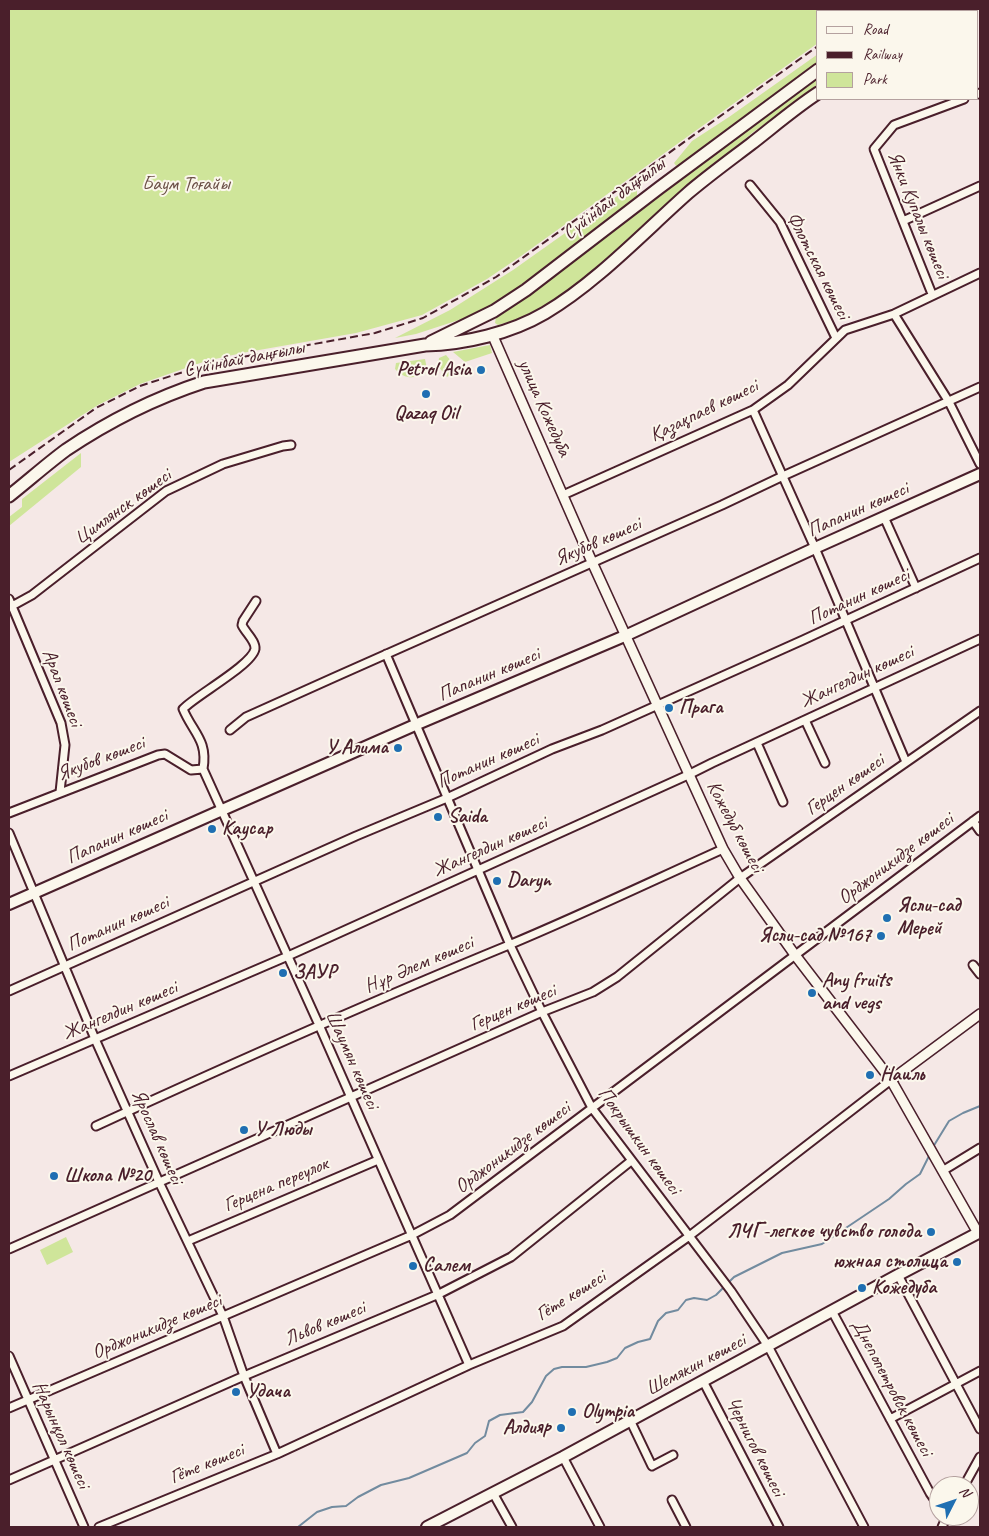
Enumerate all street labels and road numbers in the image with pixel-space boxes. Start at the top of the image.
street label: Янки Купалы көшесі [882,148,954,282]
street label: Сүйінбай даңғылы [558,153,670,245]
street label: Флотская көшесі [781,208,855,324]
street label: Сүйінбай даңғылы [182,336,306,382]
street label: улица Кожедуба [512,356,576,460]
street label: Қазақпаев көшесі [646,374,762,448]
street label: Цимлянск көшесі [70,464,176,550]
street label: Папанин көшесі [804,477,912,543]
street label: Якубов көшесі [551,512,645,572]
street label: Потанин көшесі [805,563,913,631]
street label: Жангелдин көшесі [796,640,918,714]
street label: Папанин көшесі [434,643,544,707]
street label: Арал көшесі [36,646,88,730]
street label: Потанин көшесі [433,728,543,794]
street label: Якубов көшесі [54,731,148,787]
street label: Герцен көшесі [801,749,889,821]
street label: Кожедуб көшесі [701,777,769,877]
street label: Папанин көшесі [63,804,171,870]
street label: Орджоникидзе көшесі [833,808,959,910]
street label: Жангелдин көшесі [429,811,551,883]
street label: Потанин көшесі [63,891,173,957]
street label: Нұр Әлем көшесі [361,931,477,999]
street label: Жангелдин көшесі [59,976,181,1046]
street label: Герцен көшесі [466,979,560,1037]
street label: Шаумян көшесі [320,1007,384,1113]
street label: Покрышкин көшесі [592,1083,686,1199]
street label: Ярослав көшесі [125,1086,189,1188]
street label: Орджоникидзе көшесі [450,1097,576,1199]
street label: Герцена переулок [220,1152,332,1218]
street label: Гёте көшесі [532,1265,610,1327]
street label: Орджоникидзе көшесі [89,1289,225,1365]
street label: Львов көшесі [281,1296,369,1352]
street label: Днепопетровск көшесі [846,1315,938,1461]
street label: Шемякин көшесі [642,1329,750,1401]
street label: Нарынқол көшесі [27,1378,95,1492]
street label: Чернигов көшесі [720,1393,790,1501]
street label: Гёте көшесі [166,1438,248,1490]

